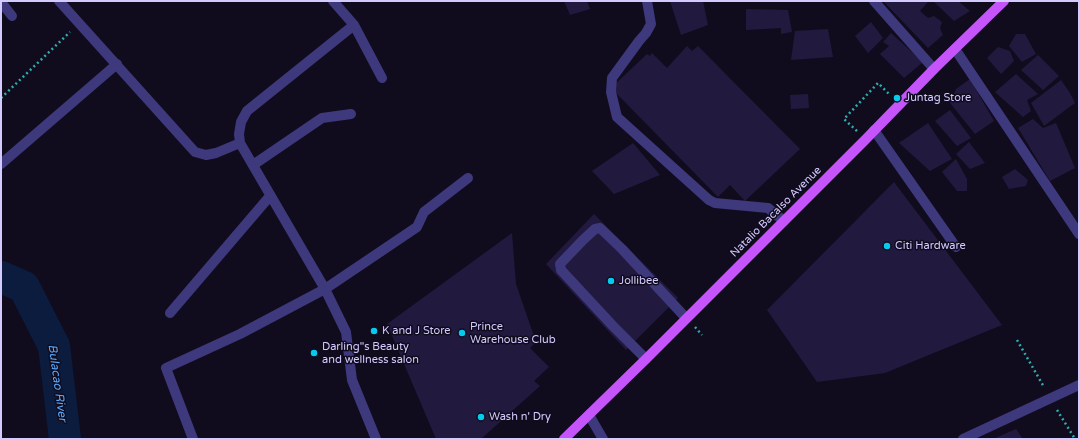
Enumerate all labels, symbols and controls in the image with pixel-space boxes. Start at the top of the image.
place label: Juntag Store [905,91,971,105]
marker: Juntag Store [892,93,902,103]
street label: Natalio Bacalso Avenue [728,164,824,260]
place label: Citi Hardware [895,239,966,253]
marker: Citi Hardware [882,241,892,251]
place label: Jollibee [619,274,658,288]
marker: Jollibee [606,276,616,286]
place label: Prince Warehouse Club [470,320,556,346]
place label: K and J Store [382,324,451,338]
marker: K and J Store [369,326,379,336]
marker: Prince Warehouse Club [457,328,467,338]
place label: Darling"s Beauty and wellness salon [322,340,419,366]
water label: Bulacao River [44,343,70,423]
marker: Darling"s Beauty and wellness salon [309,348,319,358]
place label: Wash n' Dry [489,410,551,424]
marker: Wash n' Dry [476,412,486,422]

